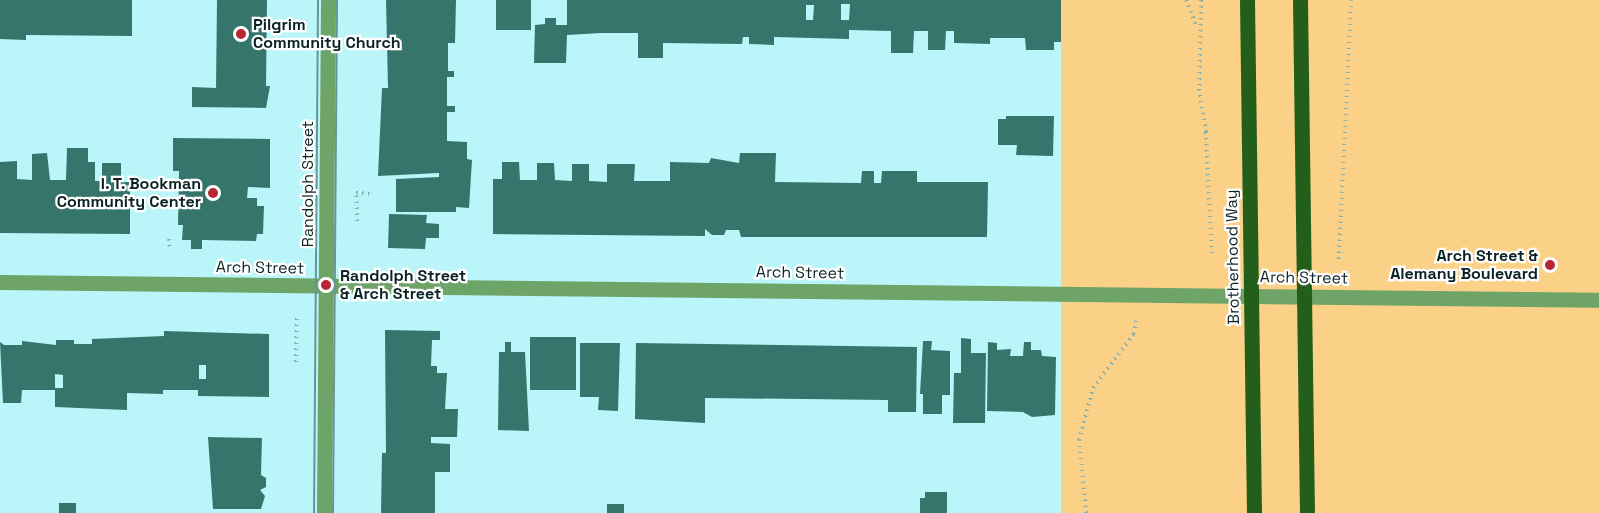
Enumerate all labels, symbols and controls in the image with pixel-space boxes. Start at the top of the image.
place label: Pilgrim Community Church [253,15,401,53]
marker: Pilgrim Community Church [234,27,248,41]
street label: Randolph Street [298,121,318,247]
place label: I. T. Bookman Community Center [57,174,201,212]
marker: I. T. Bookman Community Center [206,186,220,200]
street label: Brotherhood Way [1222,189,1244,325]
place label: Arch Street & Alemany Boulevard [1390,246,1538,284]
street label: Arch Street [216,258,304,278]
marker: Arch Street & Alemany Boulevard [1543,258,1557,272]
street label: Arch Street [756,263,844,283]
place label: Randolph Street & Arch Street [340,266,466,304]
street label: Arch Street [1260,268,1348,288]
marker: Randolph Street & Arch Street [317,276,335,294]

